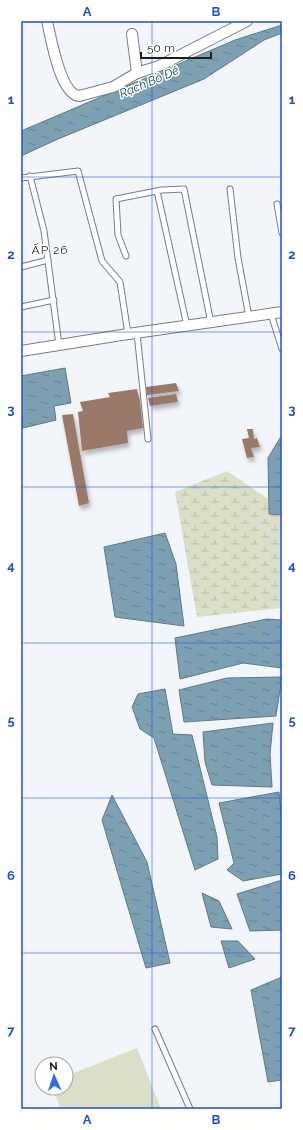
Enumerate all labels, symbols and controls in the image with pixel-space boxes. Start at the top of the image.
text: A [83,4,92,19]
text: B [212,4,221,19]
scale bar [141,34,211,60]
text: 50 m [147,41,175,55]
water label: Rạch Bồ Đề [117,63,181,101]
text: 1 [8,92,15,107]
text: 1 [289,92,296,107]
district label: ẤP 26 [32,243,68,257]
text: 2 [7,247,15,262]
text: 2 [288,247,296,262]
text: 3 [7,402,15,417]
text: 3 [288,402,296,417]
text: 4 [7,558,15,573]
text: 4 [288,558,296,573]
text: 5 [7,713,15,728]
text: 5 [288,713,296,728]
text: 6 [7,868,15,883]
text: 6 [288,868,296,883]
text: 7 [7,1023,15,1038]
text: 7 [288,1023,296,1038]
north arrow [34,1056,74,1096]
text: N [49,1060,58,1073]
text: A [83,1112,92,1127]
text: B [212,1112,221,1127]

